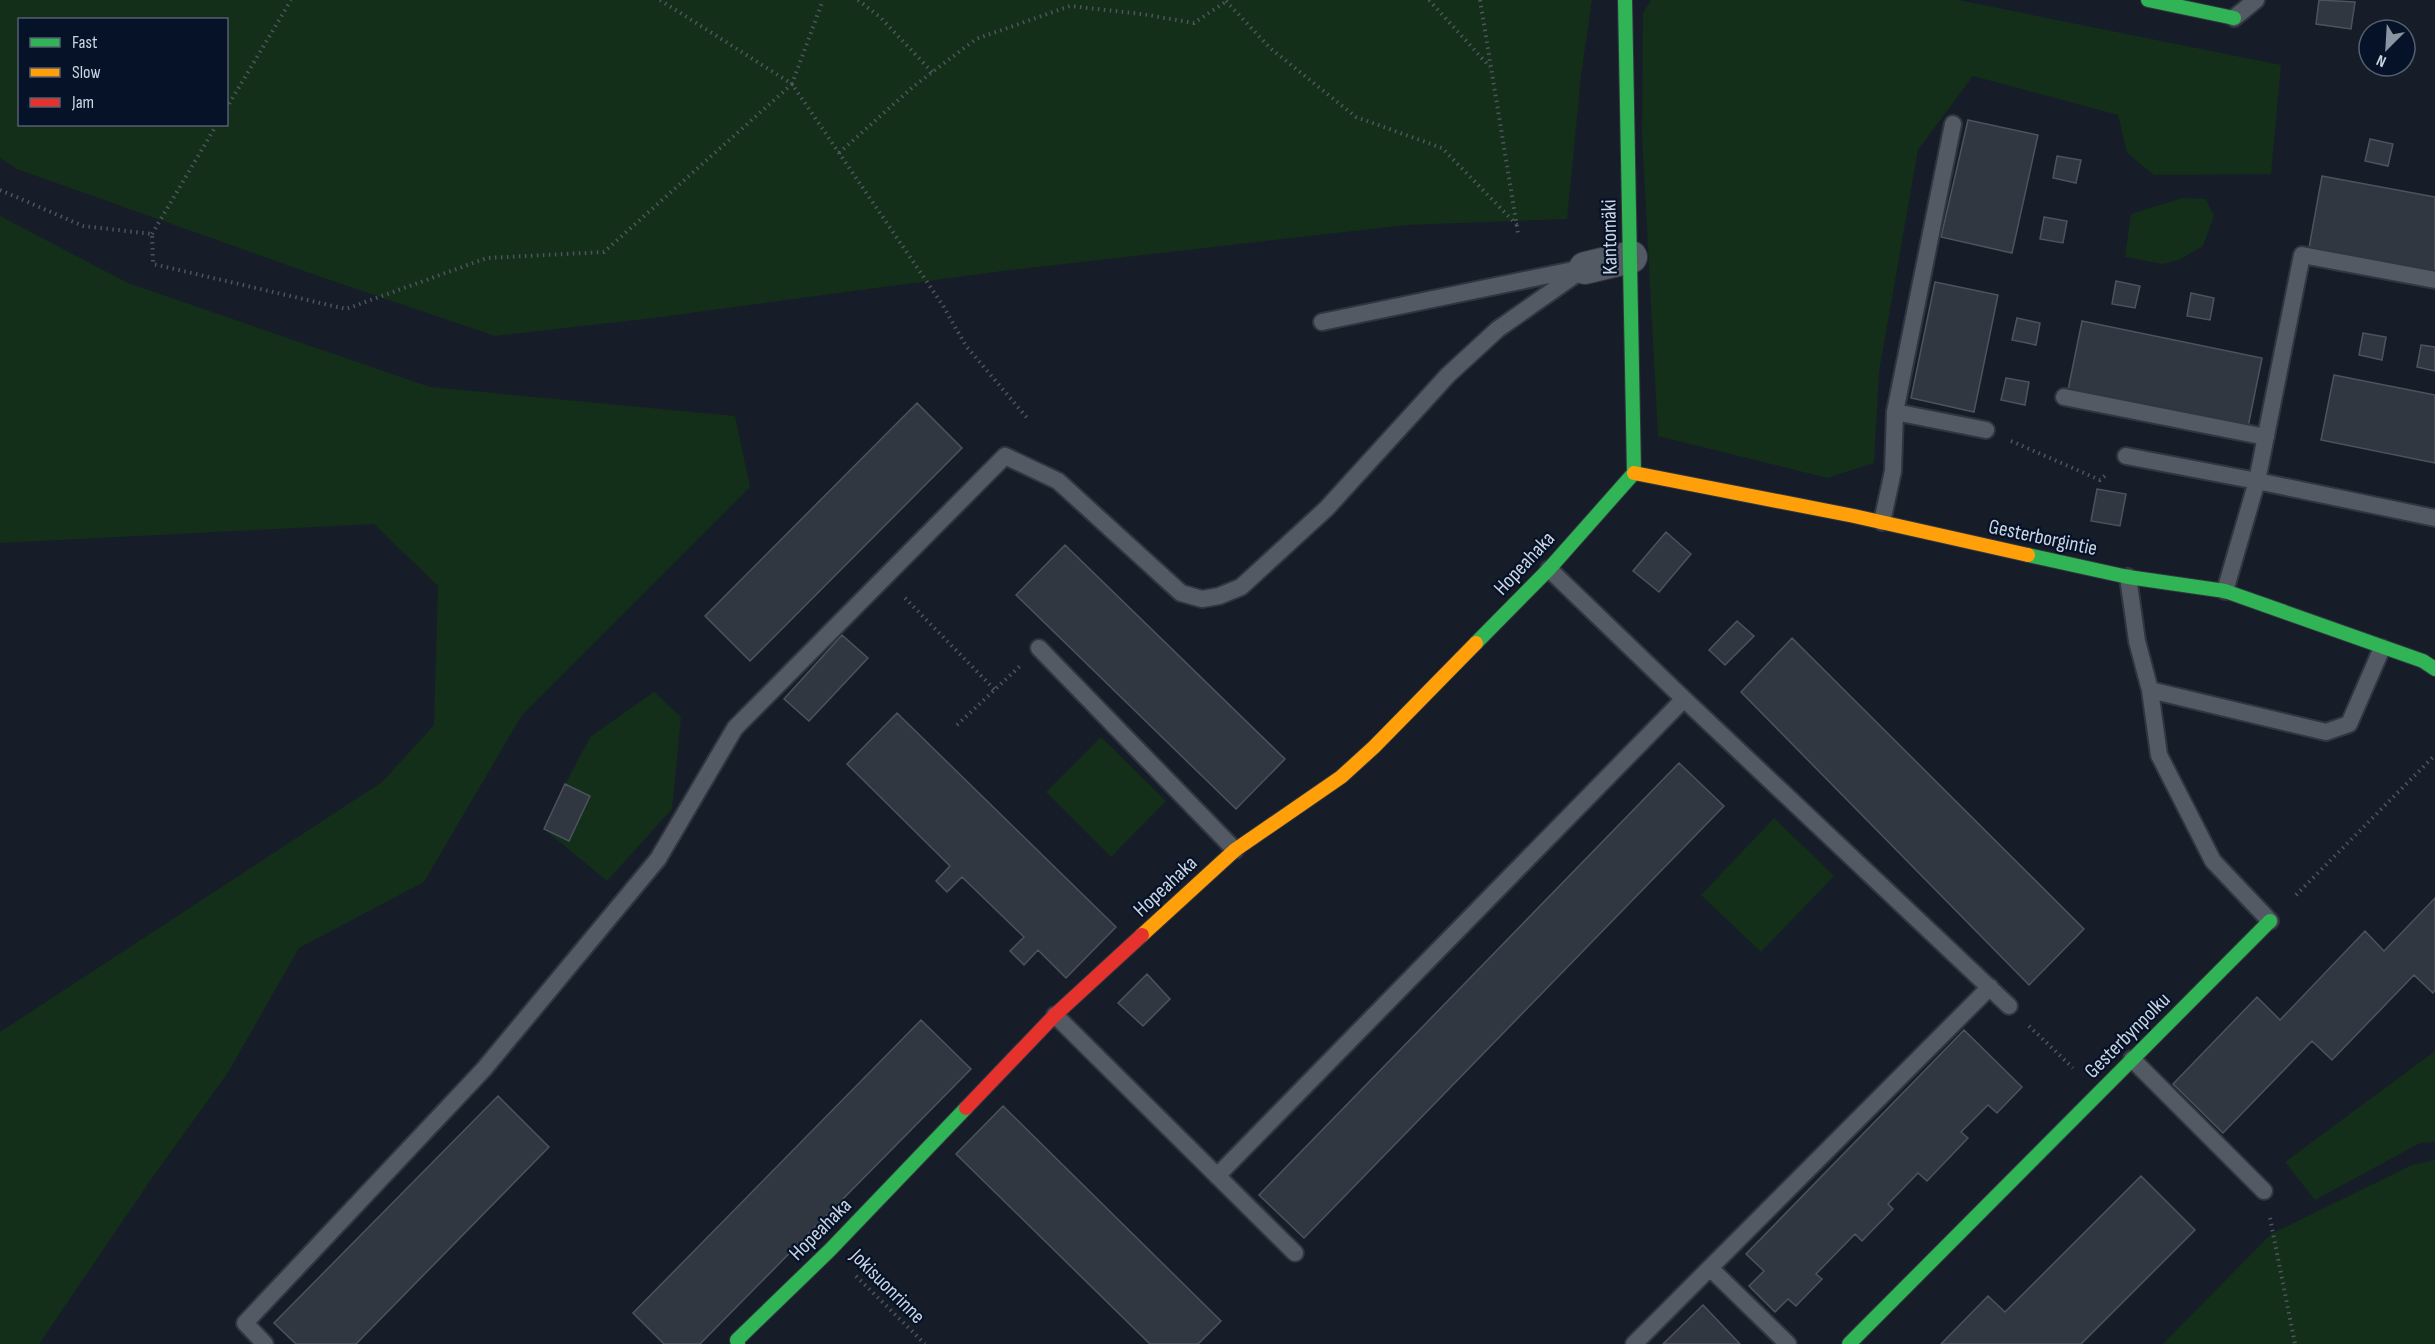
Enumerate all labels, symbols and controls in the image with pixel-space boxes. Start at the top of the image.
legend [18,18,228,126]
north arrow [2357,18,2417,78]
text: Fast [72,32,98,53]
text: N [2374,50,2389,71]
text: Slow [72,62,101,83]
text: Jam [71,92,94,113]
street label: Kantomäki [1596,199,1623,275]
street label: Gesterborgintie [1986,514,2099,561]
street label: Hopeahaka [1489,526,1560,600]
street label: Hopeahaka [1128,851,1202,922]
street label: Gesterbynpolku [2079,987,2175,1083]
street label: Hopeahaka [784,1193,857,1266]
street label: Jokisuonrinne [844,1243,930,1329]

